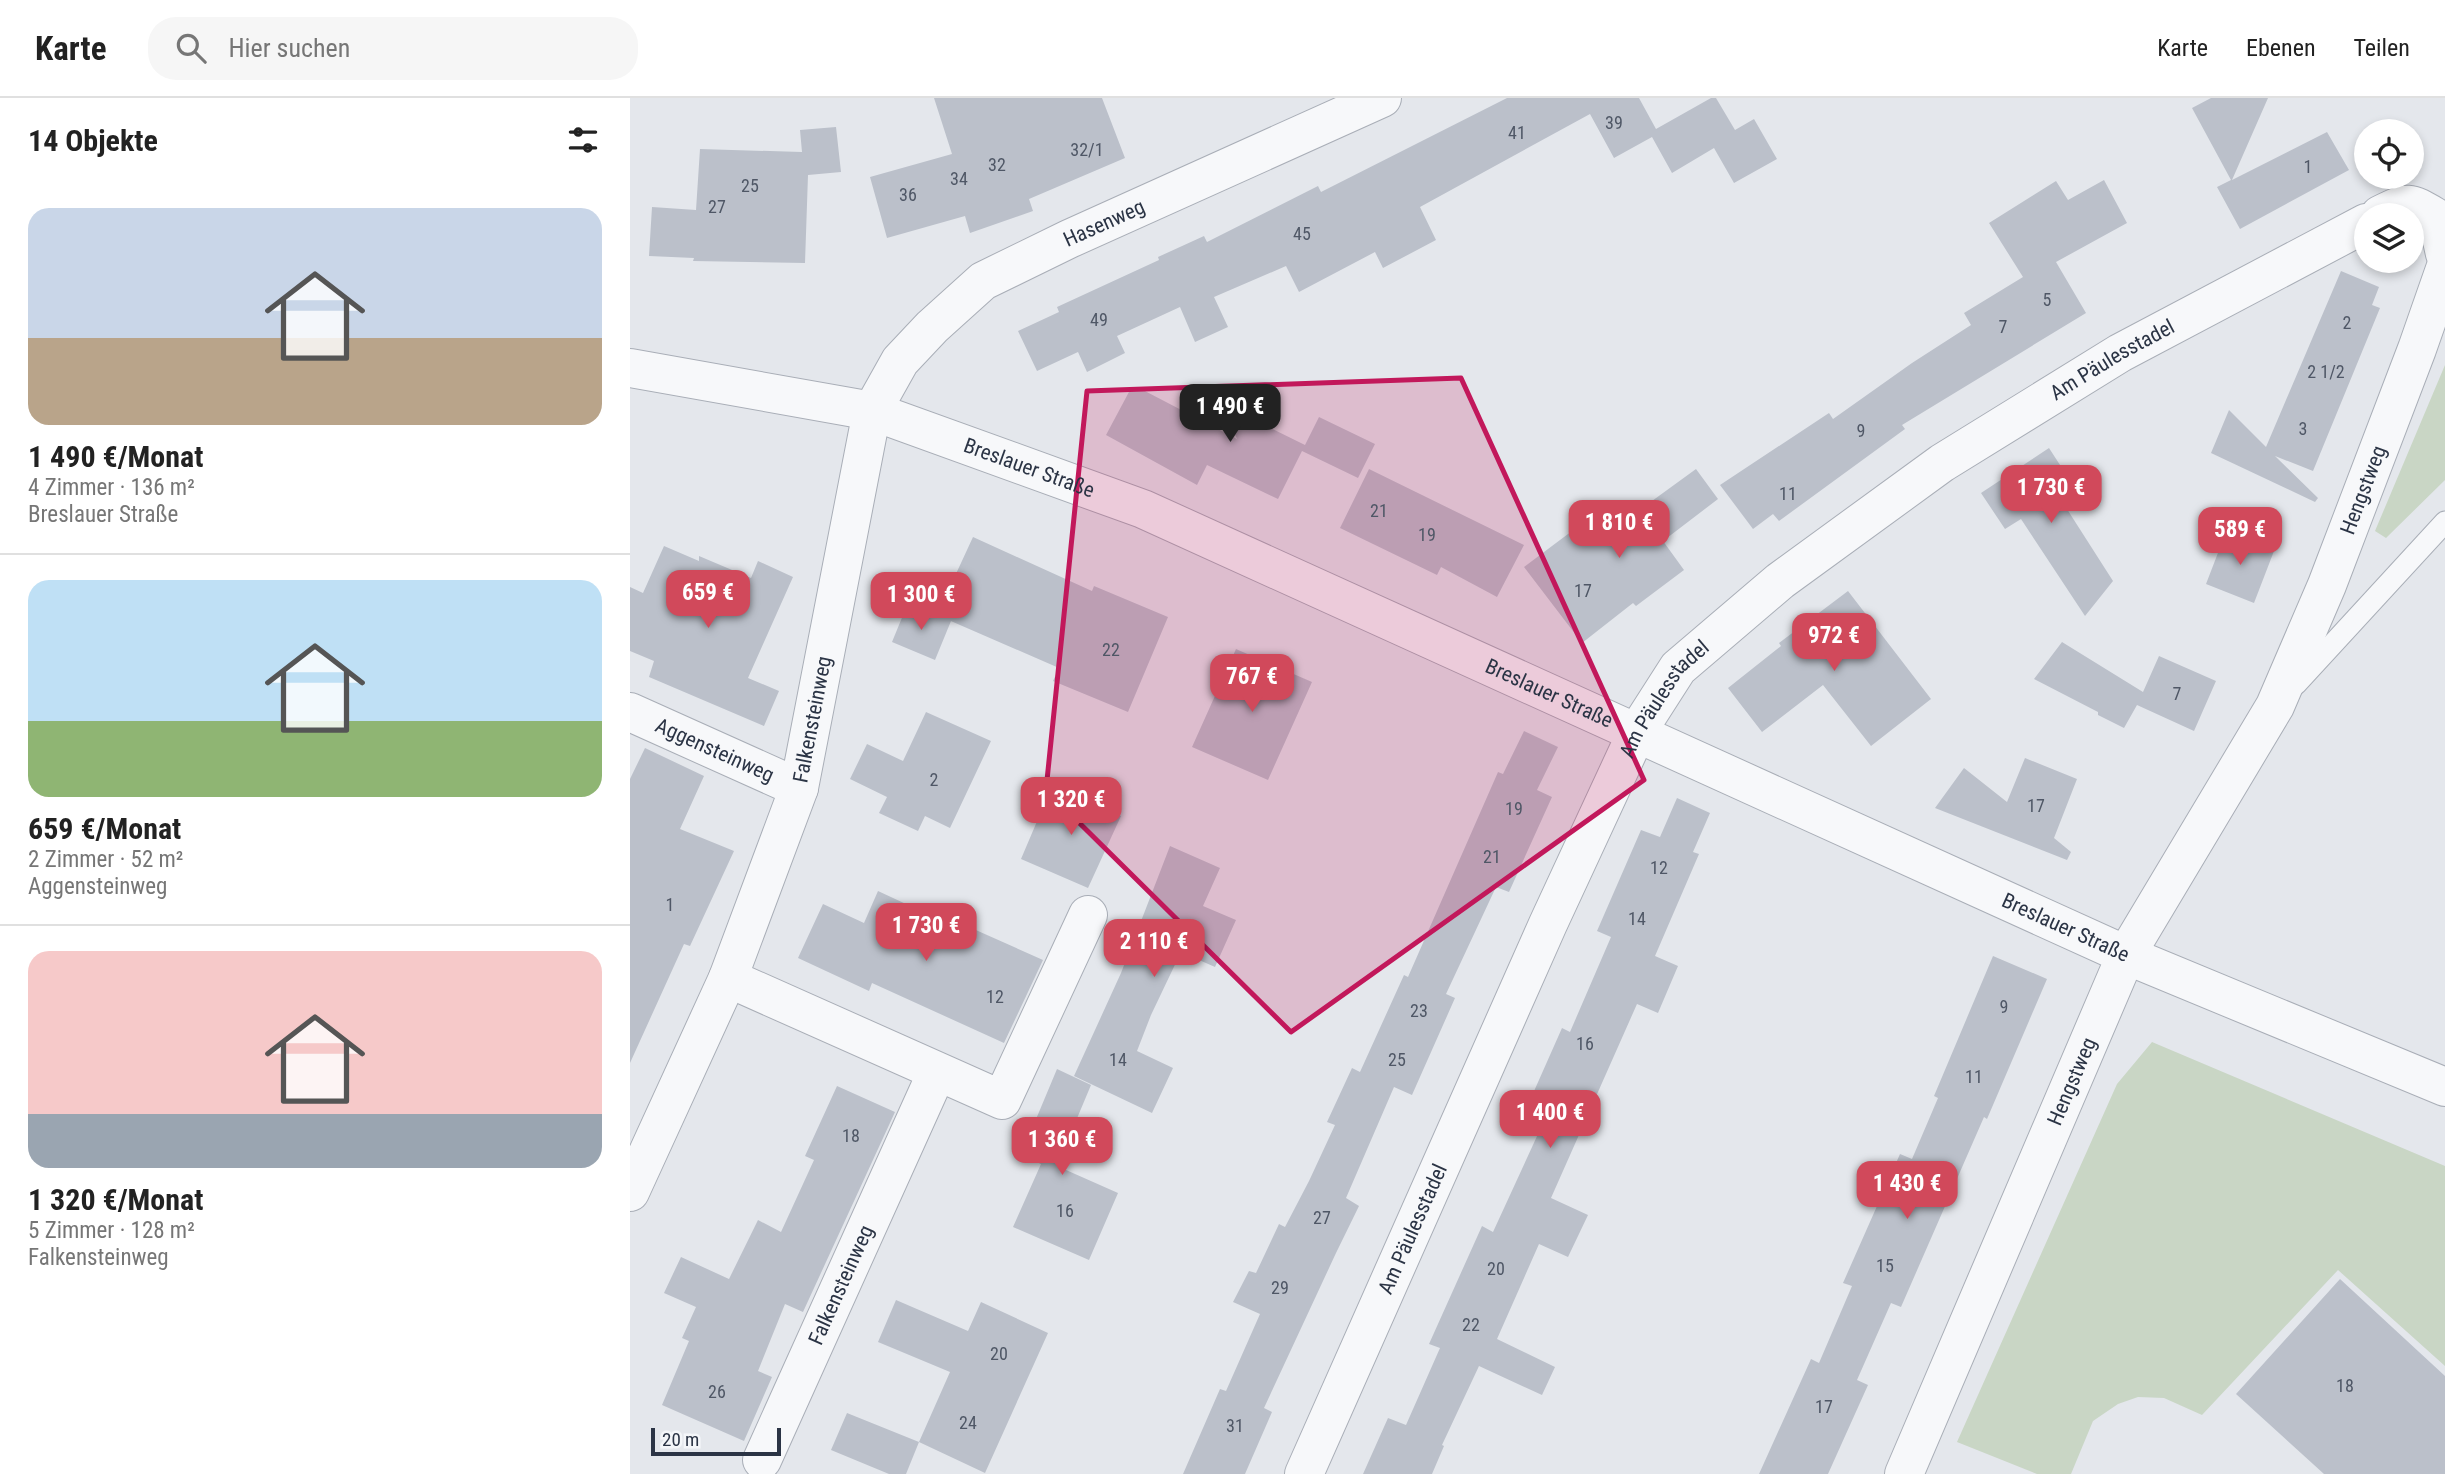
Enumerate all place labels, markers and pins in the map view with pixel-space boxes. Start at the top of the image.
pin: 1 490 € [1165,384,1295,444]
pin: 1 730 € [1986,466,2116,525]
pin: 1 810 € [1554,500,1684,560]
pin: 589 € [2191,508,2289,567]
pin: 659 € [659,570,757,630]
pin: 1 300 € [856,573,986,632]
pin: 972 € [1785,614,1883,673]
pin: 767 € [1203,654,1301,714]
pin: 1 320 € [1006,778,1136,837]
pin: 1 730 € [861,904,991,963]
pin: 2 110 € [1089,920,1219,979]
pin: 1 400 € [1485,1090,1615,1150]
pin: 1 360 € [997,1118,1127,1177]
pin: 1 430 € [1842,1162,1972,1221]

